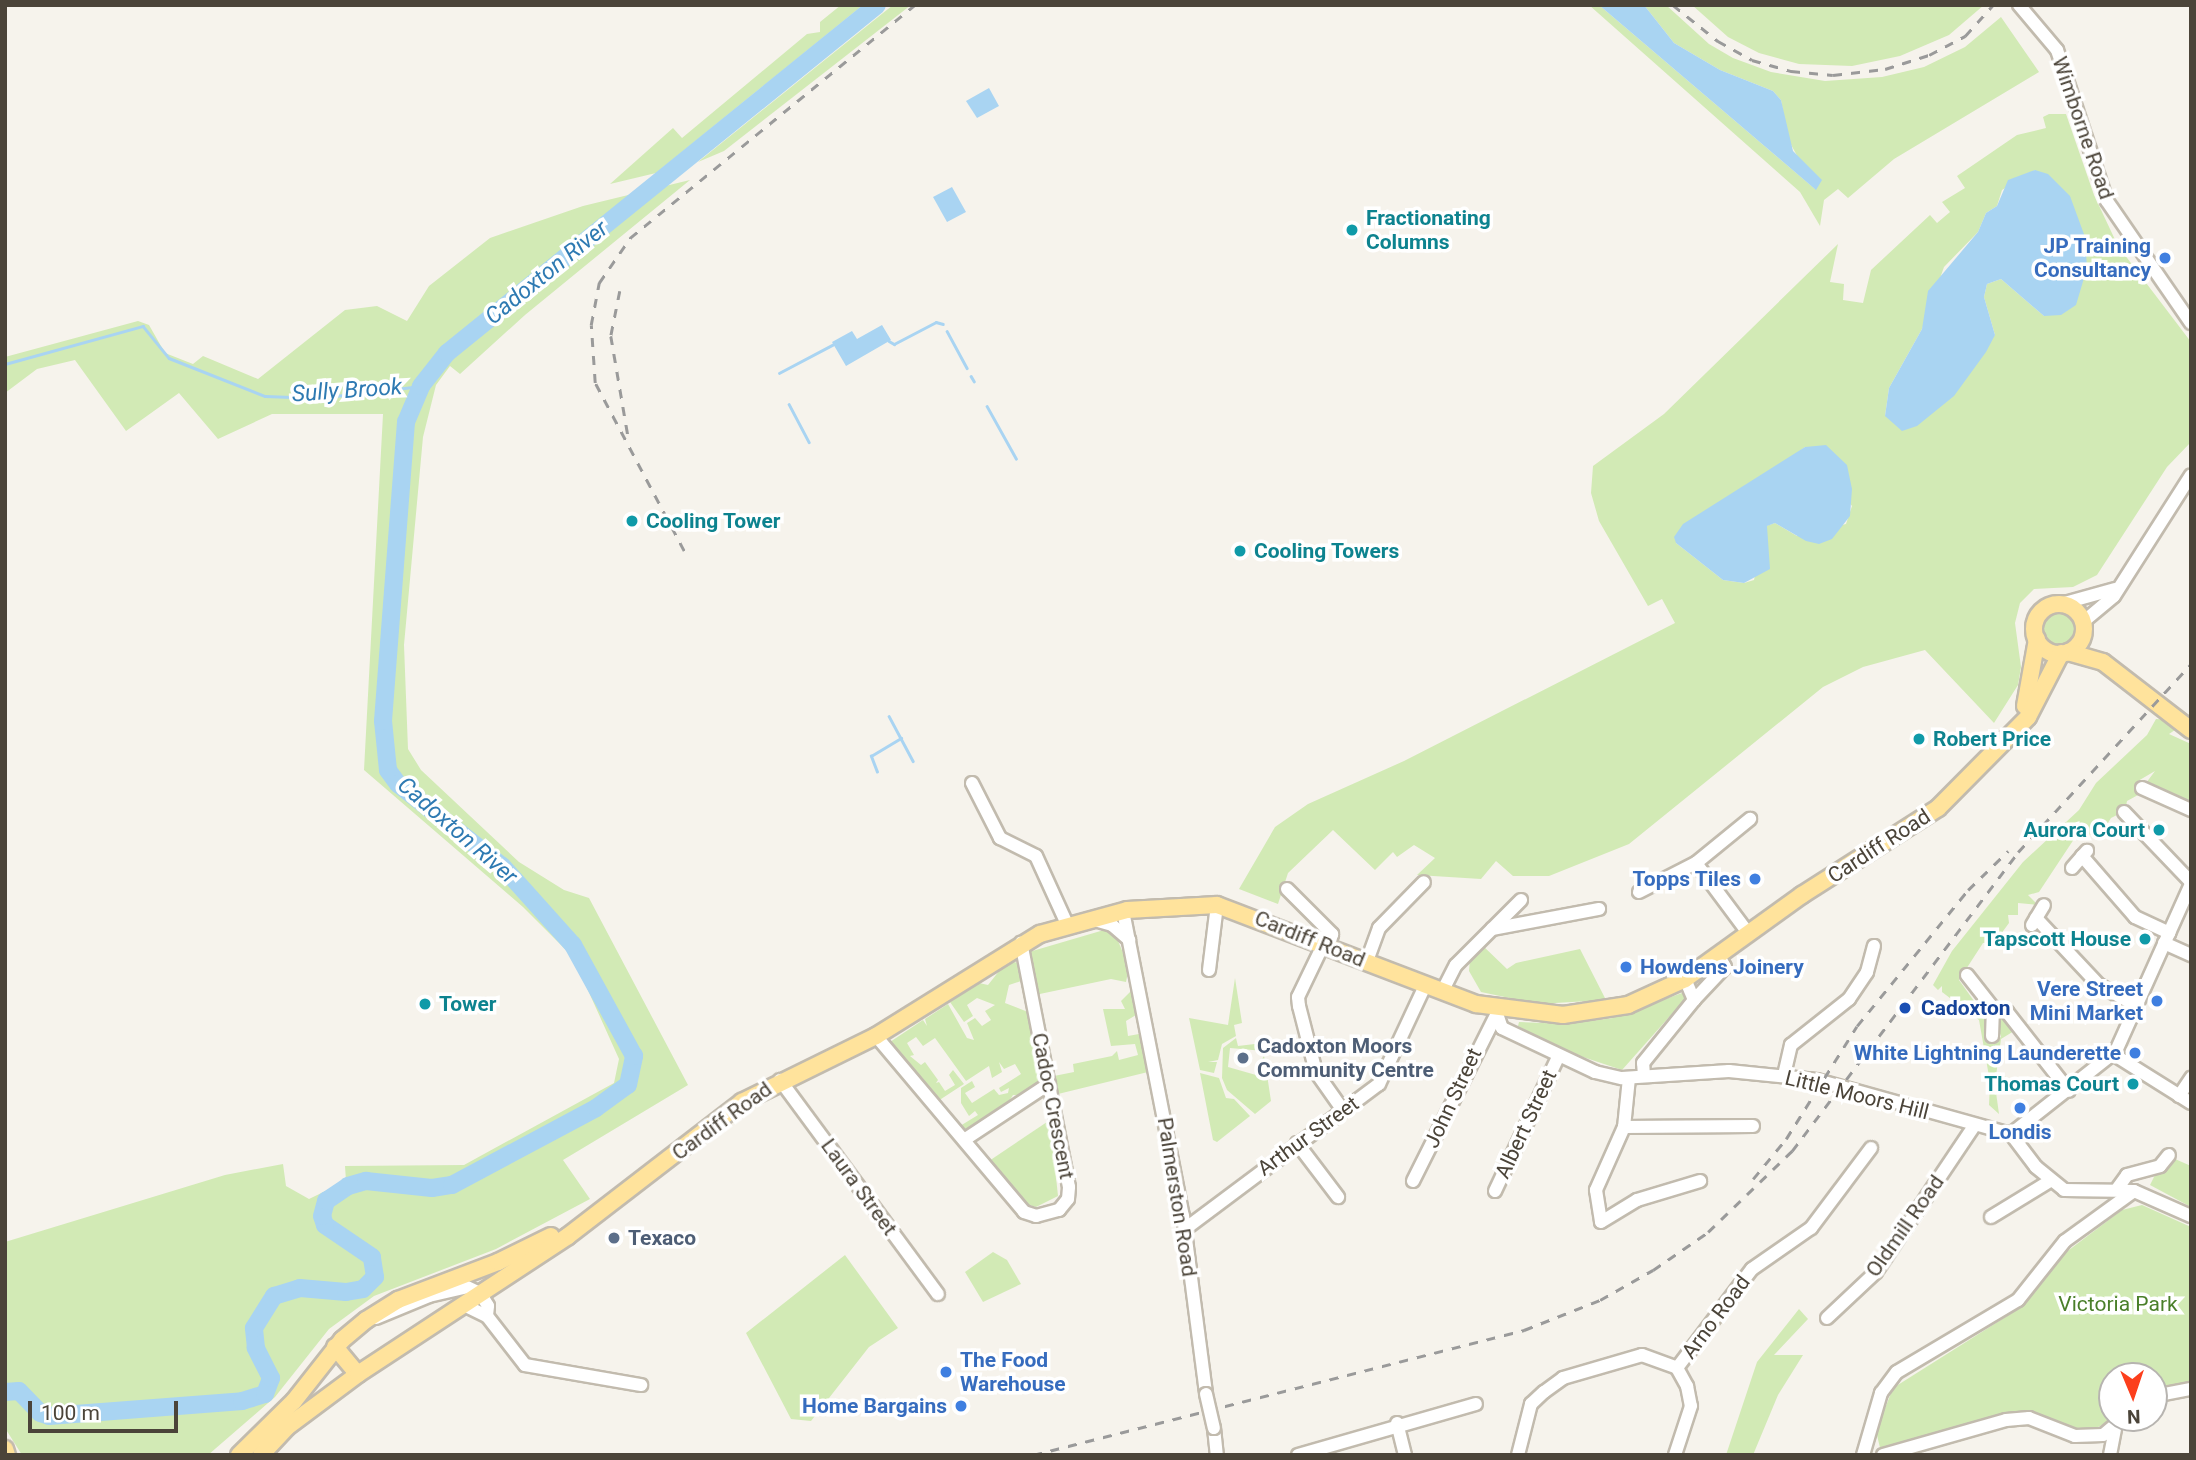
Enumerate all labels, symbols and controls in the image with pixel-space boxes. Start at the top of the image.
street label: Wimborne Road [2047,53,2119,203]
place label: Fractionating Columns [1366,205,1491,255]
water label: Cadoxton River [480,215,614,331]
marker: Fractionating Columns [1344,222,1360,238]
place label: JP Training Consultancy [2034,233,2151,283]
marker: JP Training Consultancy [2157,250,2173,266]
water label: Sully Brook [291,373,403,409]
place label: Cooling Tower [646,508,781,534]
marker: Cooling Tower [624,513,640,529]
place label: Cooling Towers [1254,538,1400,564]
marker: Cooling Towers [1232,543,1248,559]
place label: Robert Price [1933,726,2051,752]
marker: Robert Price [1911,731,1927,747]
water label: Cadoxton River [391,771,523,891]
street label: Cardiff Road [1823,804,1935,888]
place label: Aurora Court [2024,817,2145,843]
marker: Aurora Court [2151,822,2167,838]
place label: Topps Tiles [1632,866,1741,892]
marker: Topps Tiles [1747,871,1763,887]
street label: Cardiff Road [1251,905,1369,973]
place label: Tapscott House [1983,926,2131,952]
marker: Tapscott House [2137,931,2153,947]
place label: Howdens Joinery [1640,954,1804,980]
marker: Howdens Joinery [1618,959,1634,975]
place label: Vere Street Mini Market [2030,976,2143,1026]
place label: Tower [439,991,497,1017]
marker: Vere Street Mini Market [2149,993,2165,1009]
place label: Cadoxton [1921,995,2011,1021]
marker: Tower [417,996,433,1012]
marker: Cadoxton [1895,998,1915,1018]
street label: Cadoc Crescent [1026,1031,1080,1181]
place label: Cadoxton Moors Community Centre [1257,1033,1434,1083]
place label: White Lightning Launderette [1854,1040,2121,1066]
street label: John Street [1419,1044,1487,1152]
marker: White Lightning Launderette [2127,1045,2143,1061]
marker: Cadoxton Moors Community Centre [1235,1050,1251,1066]
street label: Little Moors Hill [1782,1065,1932,1125]
street label: Albert Street [1490,1066,1562,1182]
place label: Thomas Court [1984,1071,2119,1097]
street label: Cardiff Road [667,1076,777,1166]
marker: Thomas Court [2125,1076,2141,1092]
street label: Arthur Street [1252,1091,1364,1181]
marker: Londis [2012,1100,2028,1116]
street label: Palmerston Road [1152,1116,1202,1278]
place label: Londis [1988,1119,2052,1145]
street label: Laura Street [816,1134,902,1240]
street label: Oldmill Road [1861,1170,1949,1282]
place label: Texaco [628,1225,696,1251]
marker: Texaco [606,1230,622,1246]
street label: Arno Road [1677,1270,1755,1364]
park label: Victoria Park [2058,1291,2178,1317]
place label: The Food Warehouse [960,1347,1066,1397]
north arrow [2098,1362,2168,1432]
marker: The Food Warehouse [938,1364,954,1380]
scale bar [32,1386,182,1430]
place label: Home Bargains [802,1393,947,1419]
marker: Home Bargains [953,1398,969,1414]
text: 100 m [41,1401,100,1425]
text: N [2127,1405,2141,1428]

